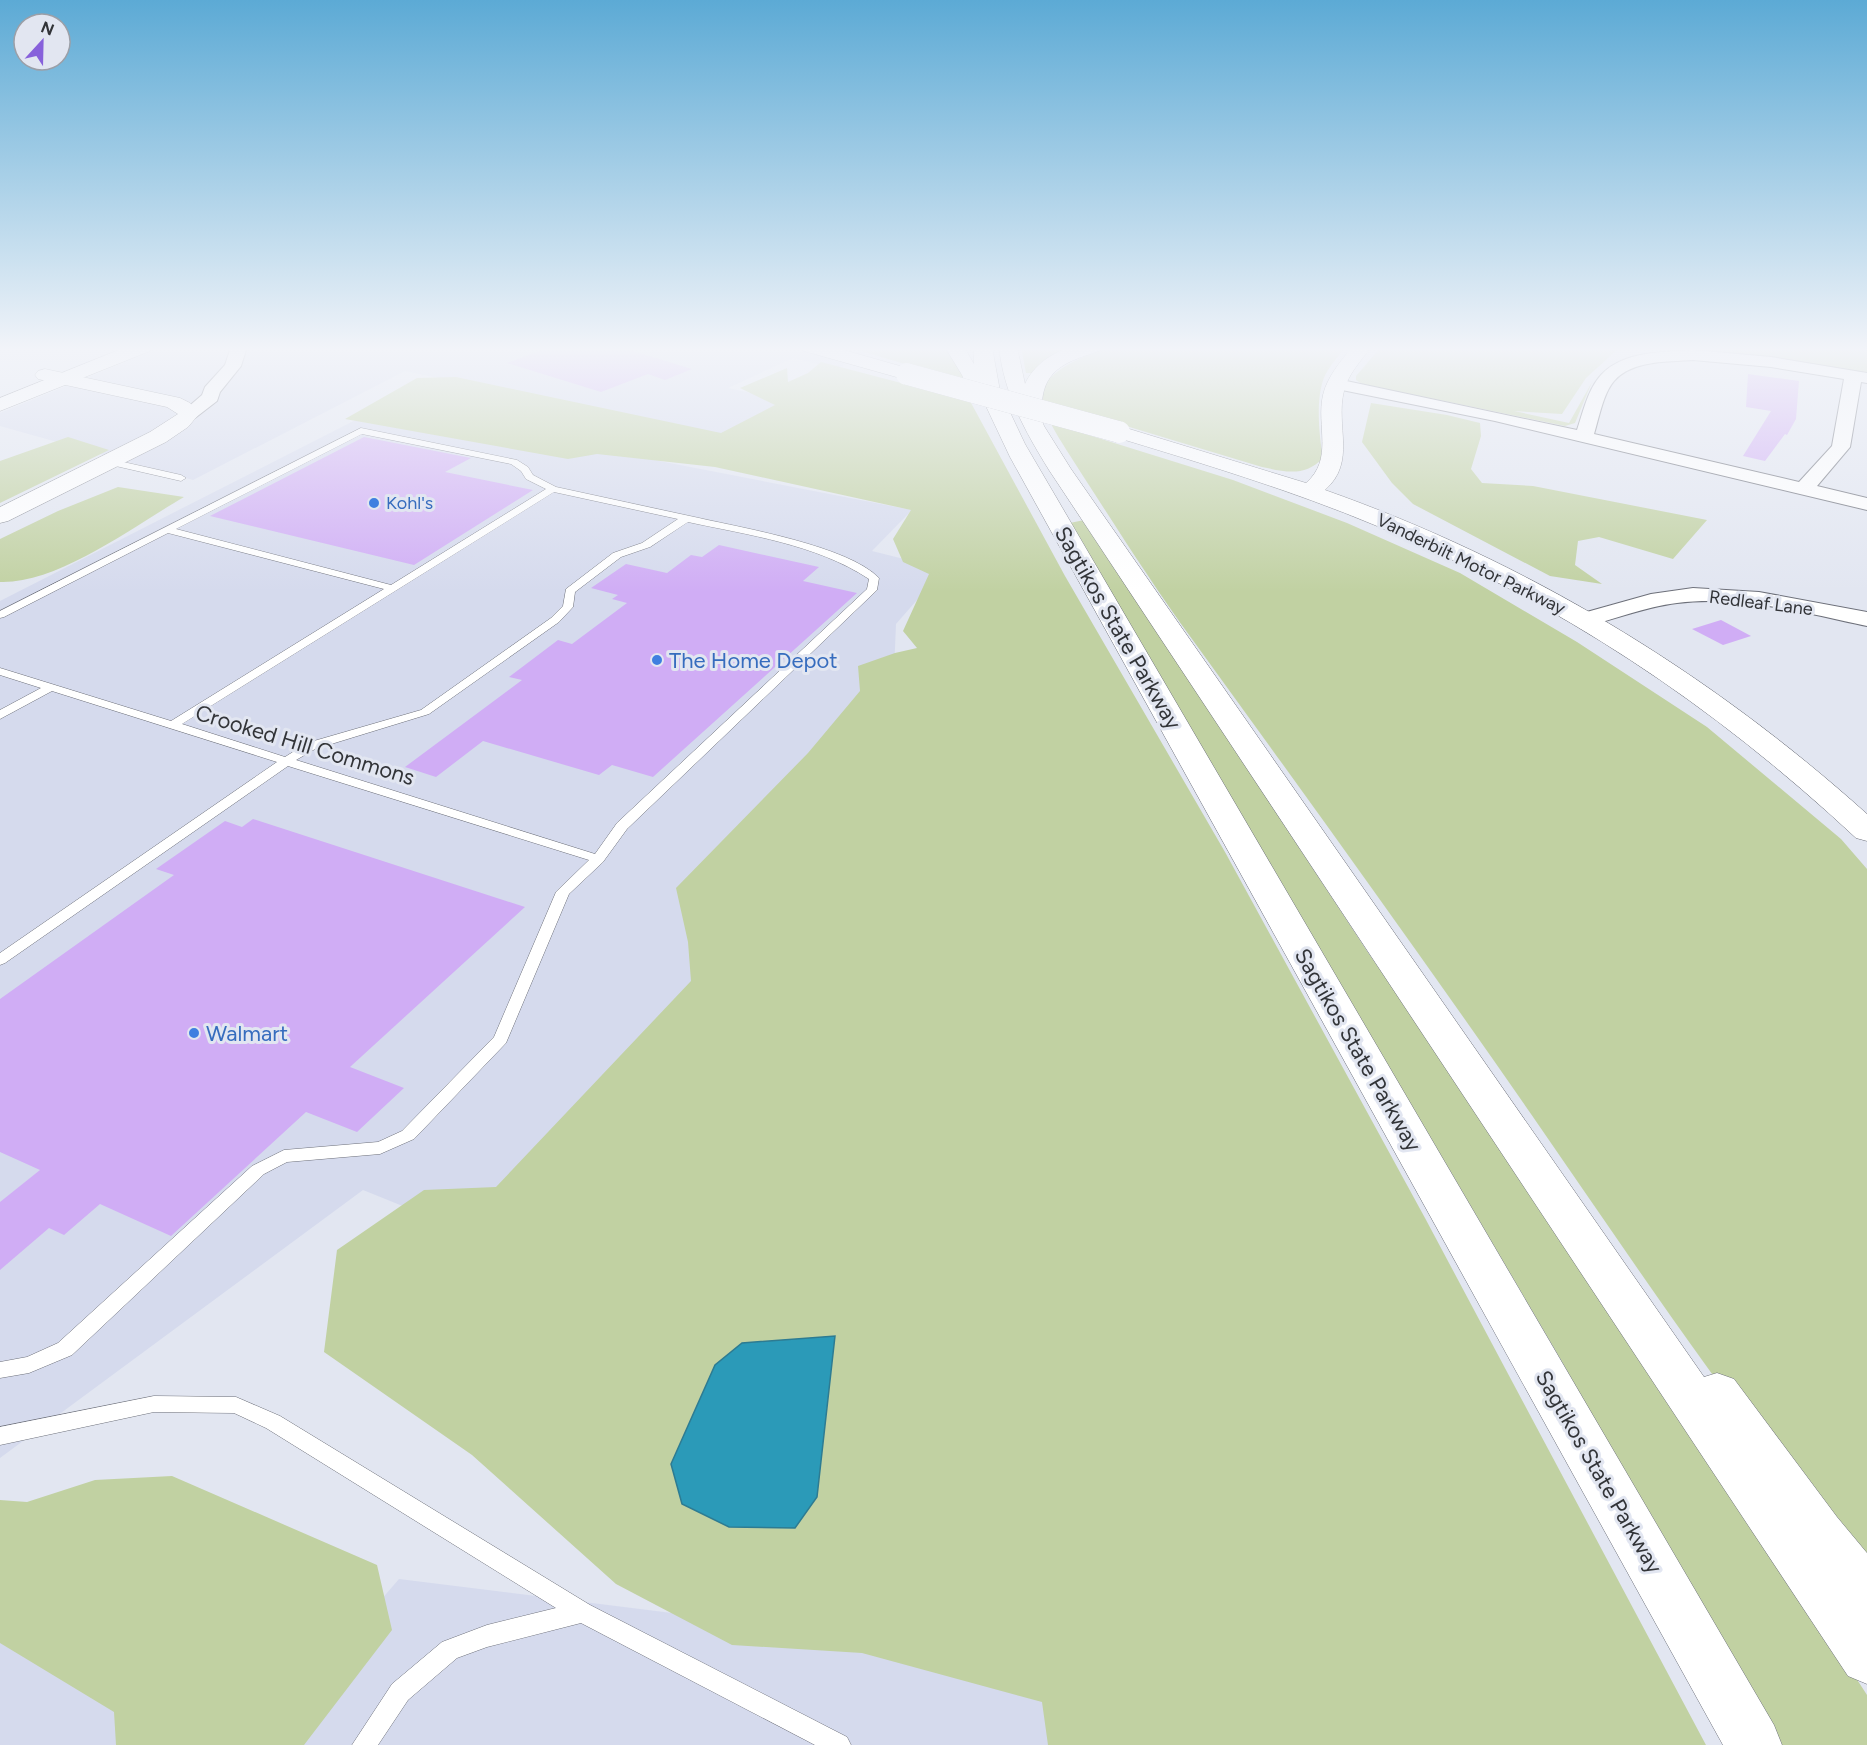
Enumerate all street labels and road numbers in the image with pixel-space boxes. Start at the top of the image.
street label: Vanderbilt Motor Parkway [1373,509,1570,620]
street label: Sagtikos State Parkway [1049,522,1187,735]
street label: Redleaf Lane [1708,586,1814,620]
street label: Crooked Hill Commons [192,699,418,791]
street label: Sagtikos State Parkway [1289,944,1427,1157]
street label: Sagtikos State Parkway [1530,1366,1668,1579]

